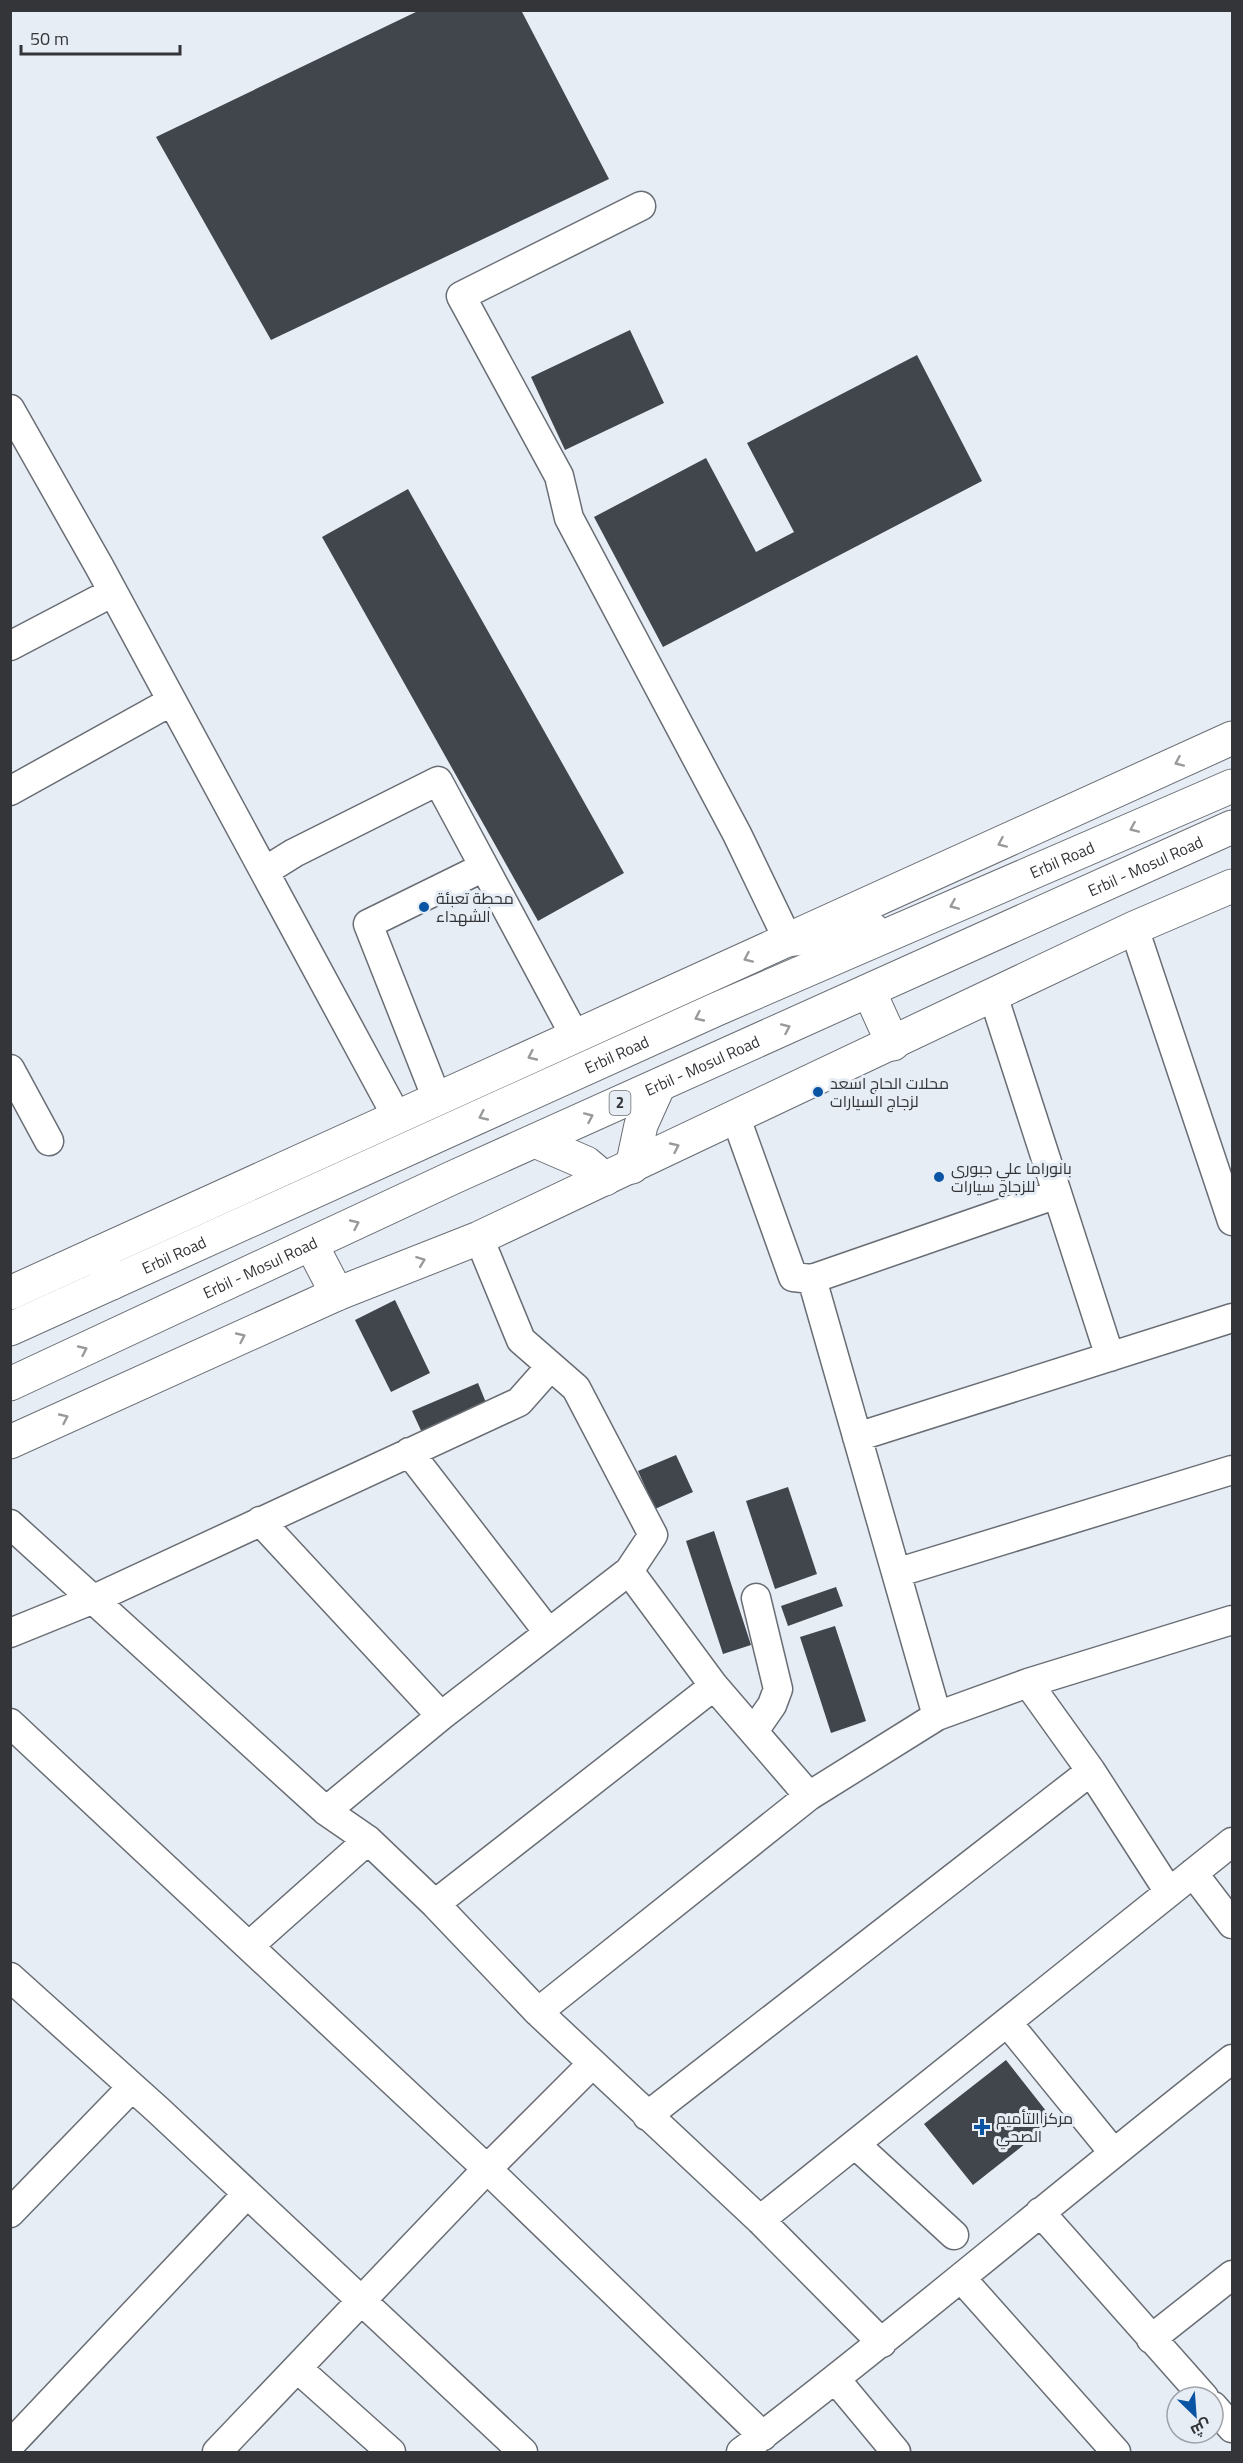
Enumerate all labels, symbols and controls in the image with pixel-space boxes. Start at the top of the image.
scale bar [21,18,180,56]
text: 50 m [30,25,69,52]
one-way arrow [1175,755,1186,767]
one-way arrow [1129,821,1140,833]
street label: Erbil - Mosul Road [1084,830,1207,902]
one-way arrow [997,835,1008,847]
street label: Erbil Road [1026,835,1098,884]
place label: محطة تعبئة الشهداء [436,886,514,928]
one-way arrow [950,898,961,910]
marker: محطة تعبئة الشهداء [417,900,431,914]
one-way arrow [743,950,754,962]
one-way arrow [695,1010,706,1022]
one-way arrow [780,1023,791,1035]
street label: Erbil Road [581,1029,653,1079]
street label: Erbil - Mosul Road [641,1029,764,1102]
one-way arrow [527,1048,538,1060]
place label: محلات الحاج اسعد لزجاج السيارات [830,1071,949,1113]
marker: محلات الحاج اسعد لزجاج السيارات [811,1085,825,1099]
road number: 2 [610,1091,630,1115]
one-way arrow [479,1108,490,1120]
one-way arrow [583,1112,594,1124]
one-way arrow [668,1142,679,1154]
place label: بانوراما علي جبوري للزجاج سيارات [951,1156,1072,1198]
marker: بانوراما علي جبوري للزجاج سيارات [932,1170,946,1184]
one-way arrow [348,1219,359,1231]
street label: Erbil Road [138,1230,210,1280]
street label: Erbil - Mosul Road [199,1230,321,1304]
one-way arrow [414,1256,425,1268]
one-way arrow [235,1332,246,1344]
one-way arrow [76,1346,87,1358]
one-way arrow [57,1413,68,1425]
place label: مركز التأميم الصحي [996,2106,1073,2150]
marker: مركز التأميم الصحي [973,2118,991,2136]
north arrow [1165,2385,1225,2445]
text: ش [1187,2413,1216,2444]

